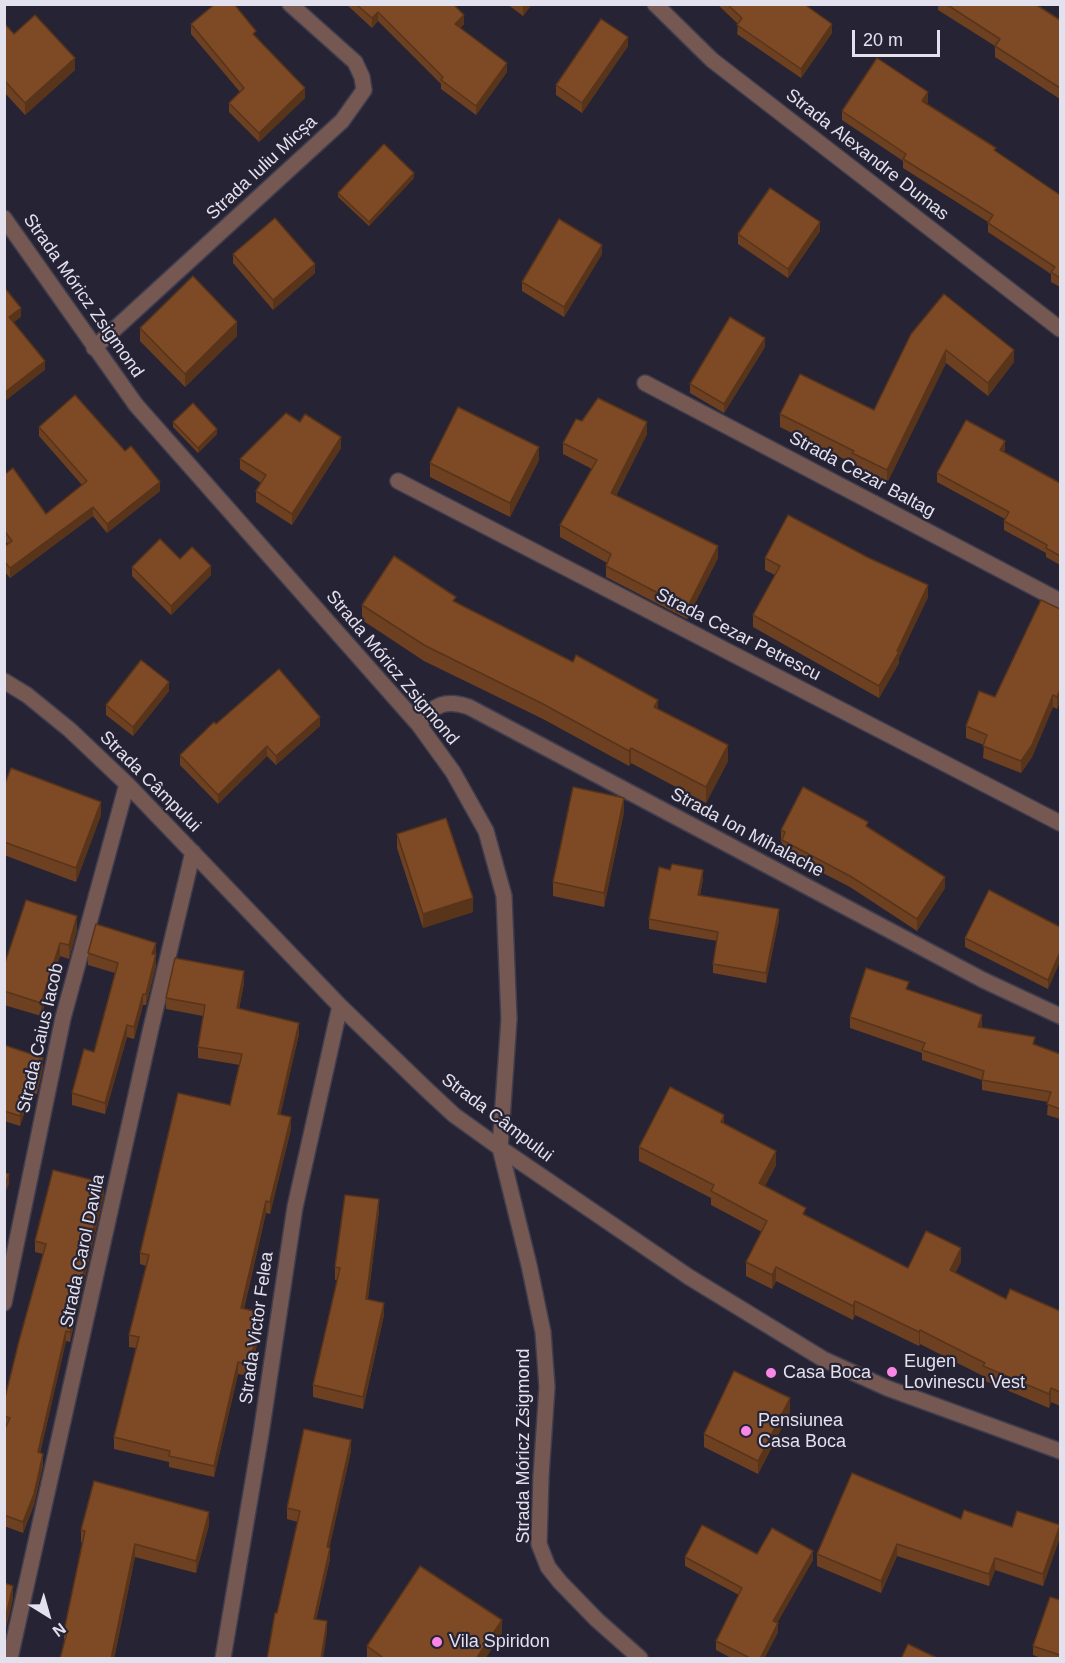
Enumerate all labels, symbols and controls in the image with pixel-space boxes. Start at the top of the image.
scale bar [855,18,944,56]
text: 20 m [863,30,903,50]
street label: Strada Alexandre Dumas [781,85,953,225]
street label: Strada Iuliu Micșa [202,111,322,225]
street label: Strada Móricz Zsigmond [18,210,148,382]
street label: Strada Cezar Baltag [785,427,939,523]
street label: Strada Cezar Petrescu [652,584,824,686]
street label: Strada Móricz Zsigmond [321,586,463,750]
street label: Strada Câmpului [95,727,205,837]
street label: Strada Ion Mihalache [667,784,827,882]
street label: Strada Caius Iacob [13,961,69,1115]
street label: Strada Câmpului [437,1069,557,1167]
street label: Strada Carol Davila [56,1172,110,1330]
street label: Strada Victor Felea [236,1250,278,1406]
street label: Strada Móricz Zsigmond [513,1348,535,1544]
place label: Eugen Lovinescu Vest [904,1351,1025,1394]
place label: Casa Boca [783,1362,871,1384]
marker: Eugen Lovinescu Vest [885,1365,899,1379]
marker: Casa Boca [764,1366,778,1380]
place label: Pensiunea Casa Boca [758,1410,846,1452]
marker: Pensiunea Casa Boca [739,1424,753,1438]
north arrow [18,1585,78,1645]
text: N [49,1620,69,1640]
place label: Vila Spiridon [449,1631,550,1653]
marker: Vila Spiridon [430,1635,444,1649]

